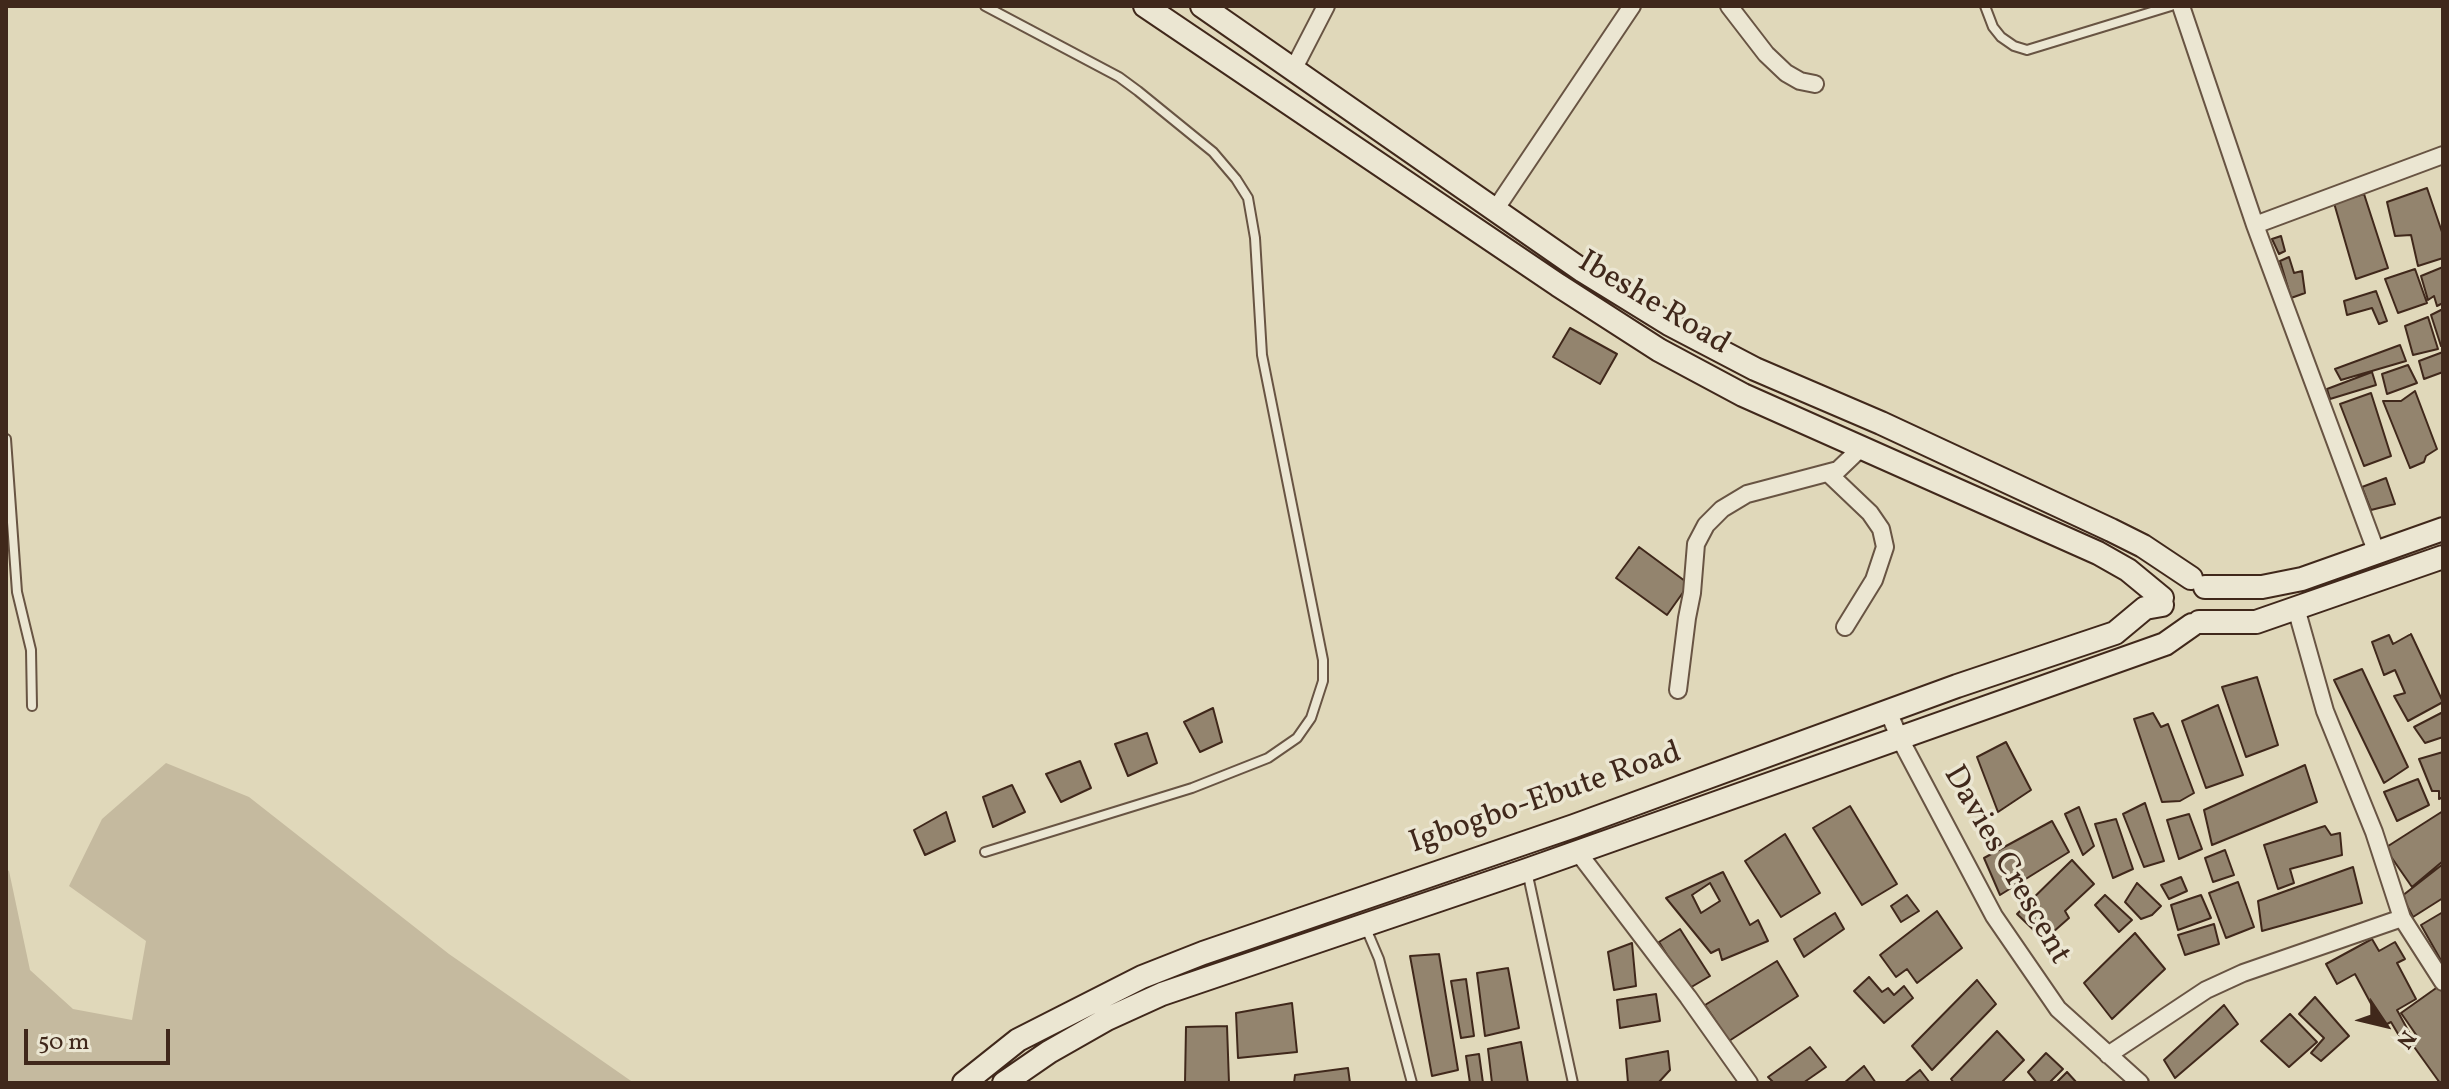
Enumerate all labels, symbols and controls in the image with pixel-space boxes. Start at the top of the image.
street label: Ibeshe Road [1570,245,1736,365]
street label: Igbogbo-Ebute Road [1405,735,1687,865]
street label: Davies Crescent [1933,760,2077,972]
north arrow [2345,985,2425,1065]
scale bar [28,1013,174,1063]
text: N [2388,1024,2422,1054]
text: 50 m [38,1026,90,1060]

